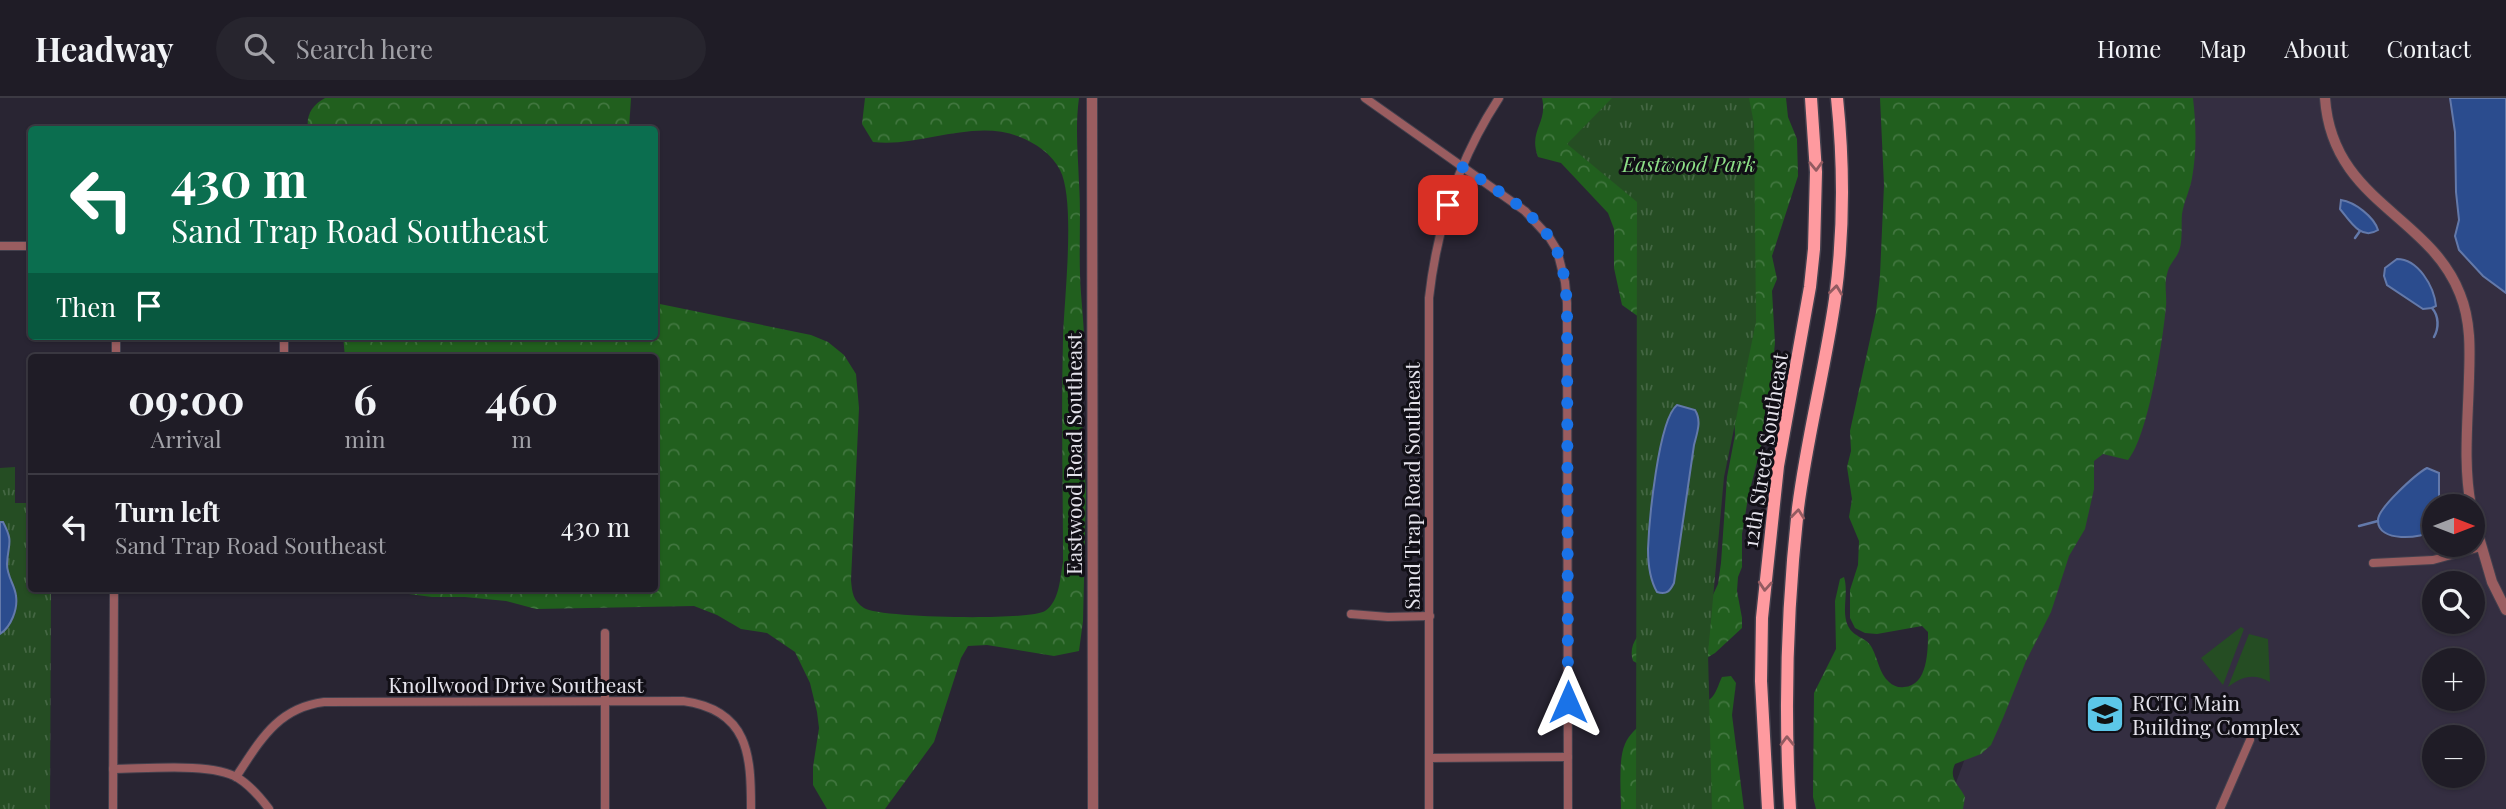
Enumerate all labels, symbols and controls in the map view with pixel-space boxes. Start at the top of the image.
search box [216,17,706,80]
text: Headway [35,26,174,70]
icon: search [240,29,278,67]
text: Search here [296,31,433,66]
text: Home [2097,32,2161,64]
text: Map [2199,32,2246,64]
text: About [2284,32,2348,64]
text: Contact [2386,32,2471,64]
text: 430 m [171,145,307,210]
park label: Eastwood Park [1621,149,1756,177]
icon: left [56,154,147,245]
one-way arrow [1808,161,1823,172]
pin [1418,175,1478,235]
icon: arrive [1429,186,1467,224]
text: Sand Trap Road Southeast [171,208,548,251]
one-way arrow [1829,284,1844,295]
icon: arrive [130,287,168,325]
text: Then [56,289,116,324]
street label: Eastwood Road Southeast [1059,332,1087,575]
street label: 12th Street Southeast [1735,350,1793,549]
street label: Sand Trap Road Southeast [1397,362,1425,610]
text: 09:00 [128,370,245,426]
text: 6 [353,370,377,426]
text: 460 [485,370,558,426]
text: Arrival [151,423,222,454]
text: min [344,423,385,454]
text: m [511,423,532,454]
text: Turn left [115,494,220,529]
north arrow [2422,494,2485,556]
map controls [2422,494,2485,788]
icon: left [56,508,94,546]
one-way arrow [1790,508,1805,519]
text: 430 m [561,509,630,544]
text: Sand Trap Road Southeast [115,529,386,560]
button: search [2422,571,2485,634]
one-way arrow [1758,580,1773,591]
button: + [2422,648,2485,711]
position arrow [1531,665,1605,739]
street label: Knollwood Drive Southeast [388,670,644,698]
place label: RCTC Main Building Complex [2132,688,2300,740]
school or university icon: RCTC Main Building Complex [2084,693,2126,735]
button: − [2422,725,2485,788]
one-way arrow [1779,735,1795,746]

